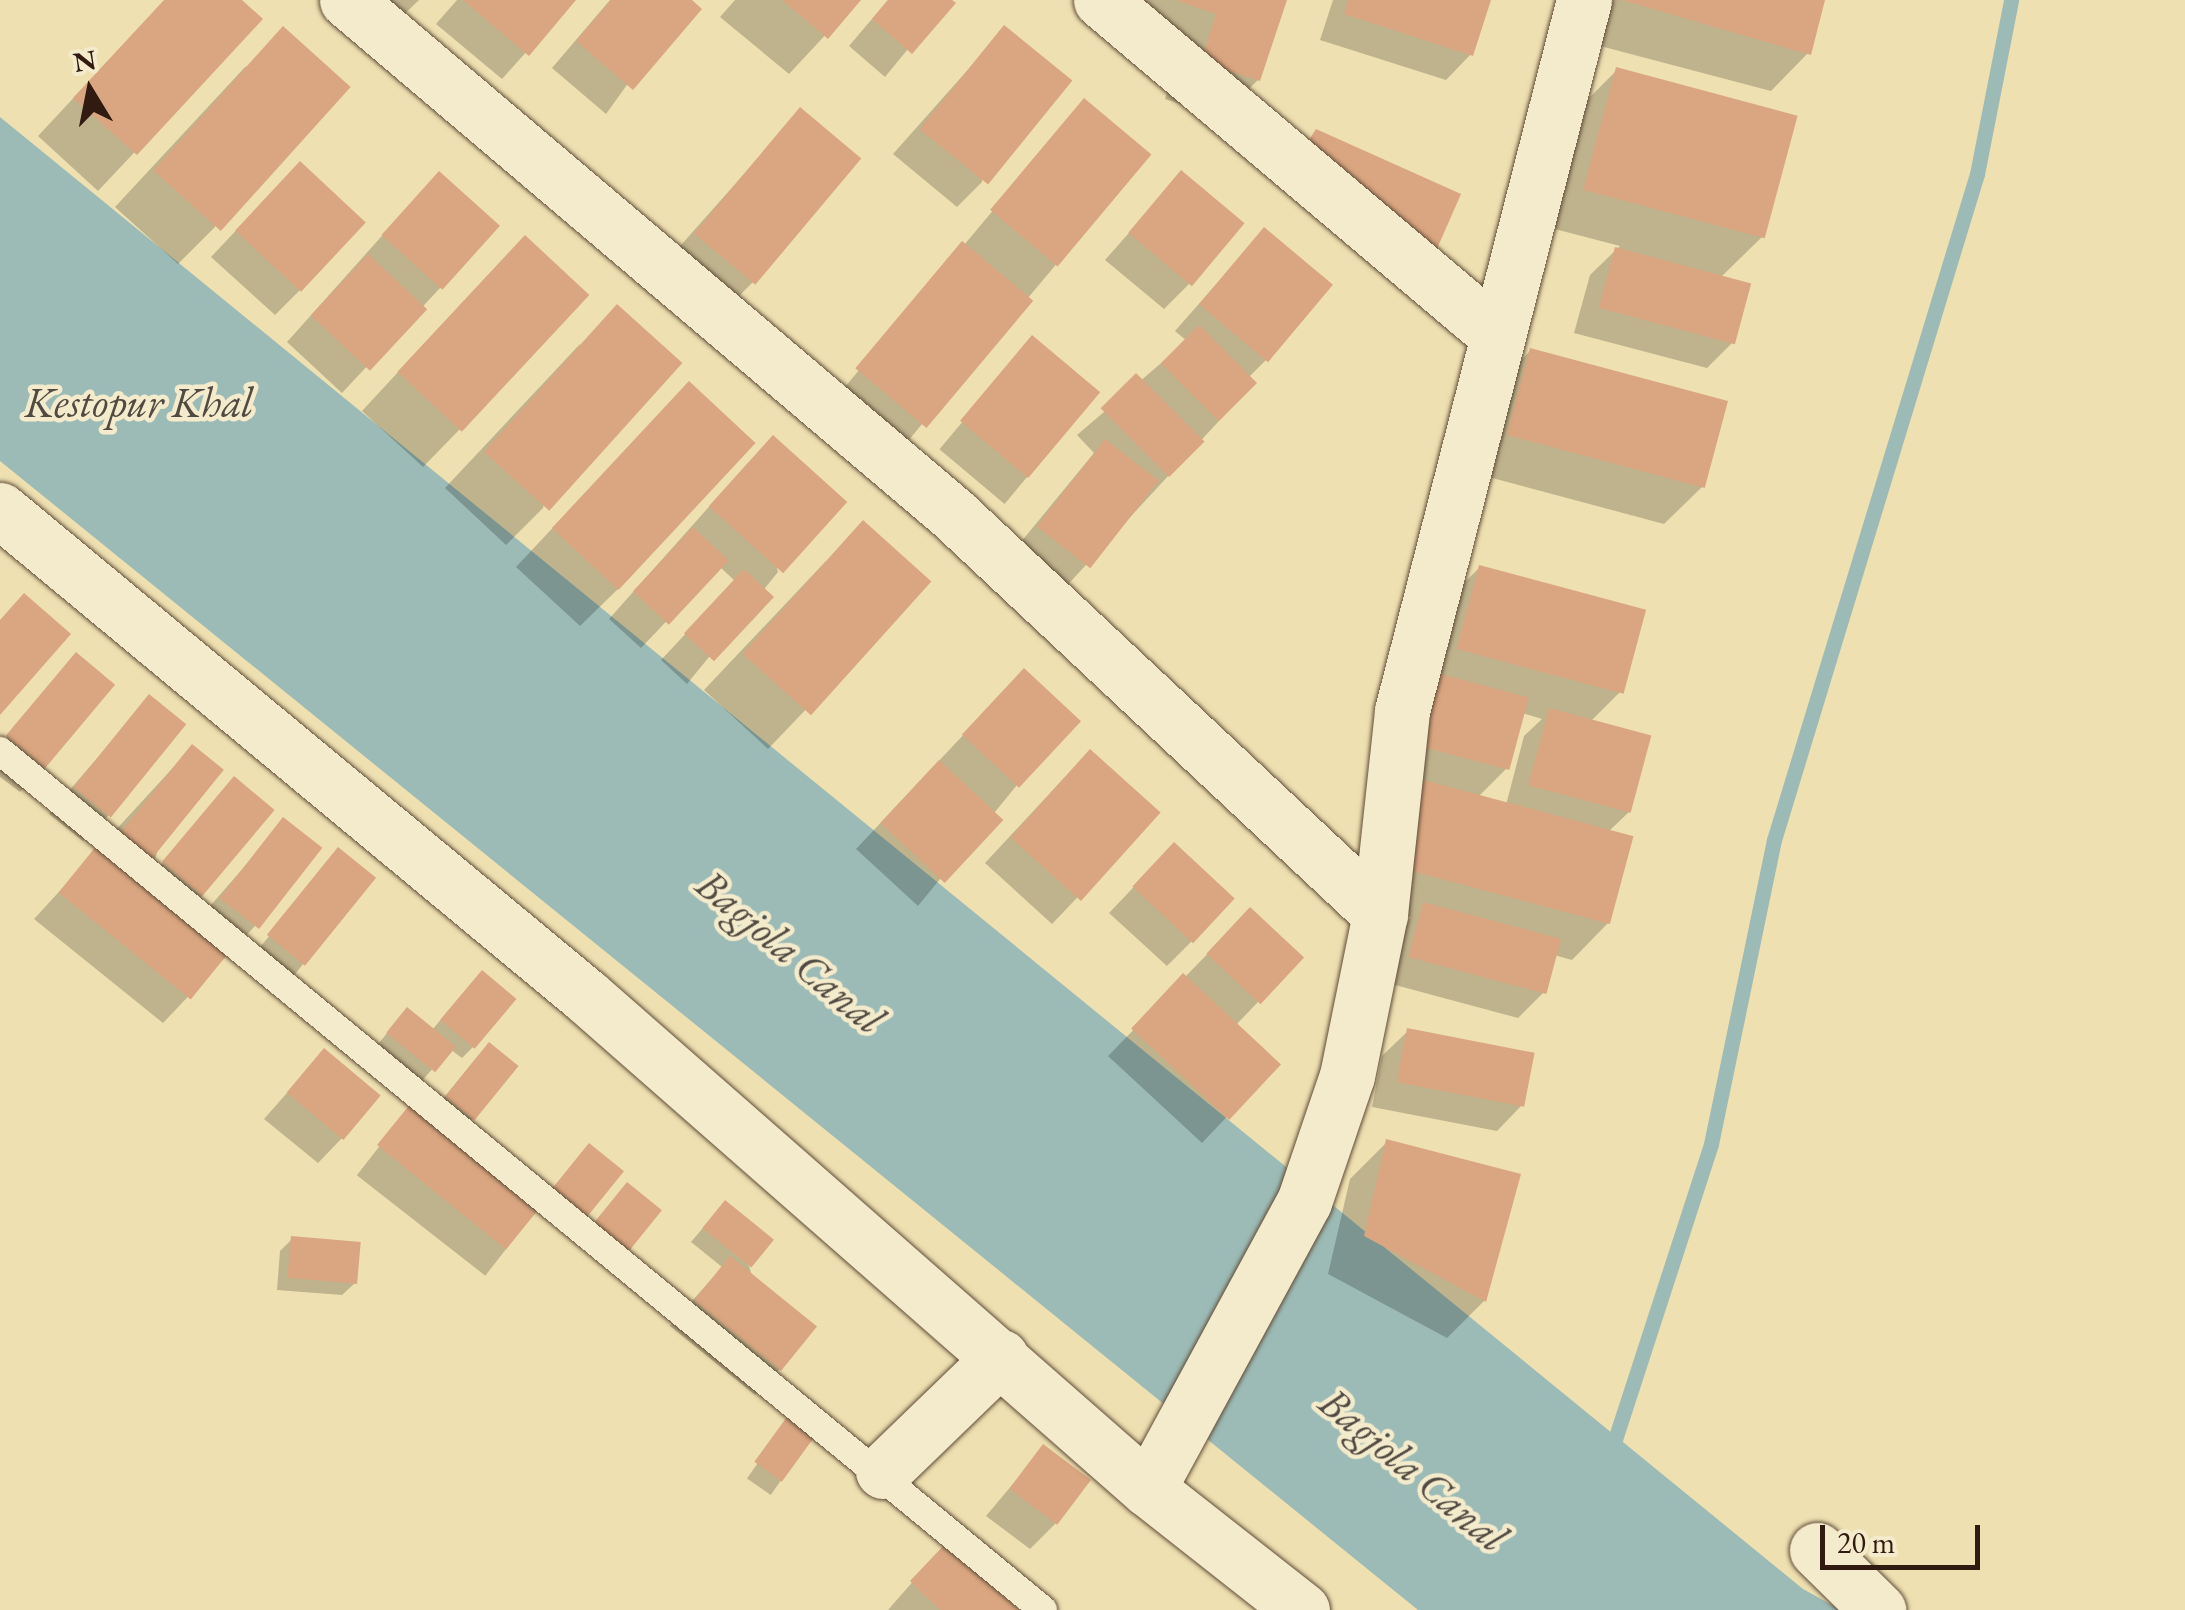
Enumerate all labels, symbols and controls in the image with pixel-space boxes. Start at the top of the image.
north arrow [40,40,140,140]
text: N [71,41,99,80]
water label: Kestopur Khal [25,378,253,428]
water label: Bagjola Canal [686,859,894,1045]
water label: Bagjola Canal [1309,1377,1517,1563]
scale bar [1825,1505,1985,1567]
text: 20 m [1837,1523,1895,1562]

